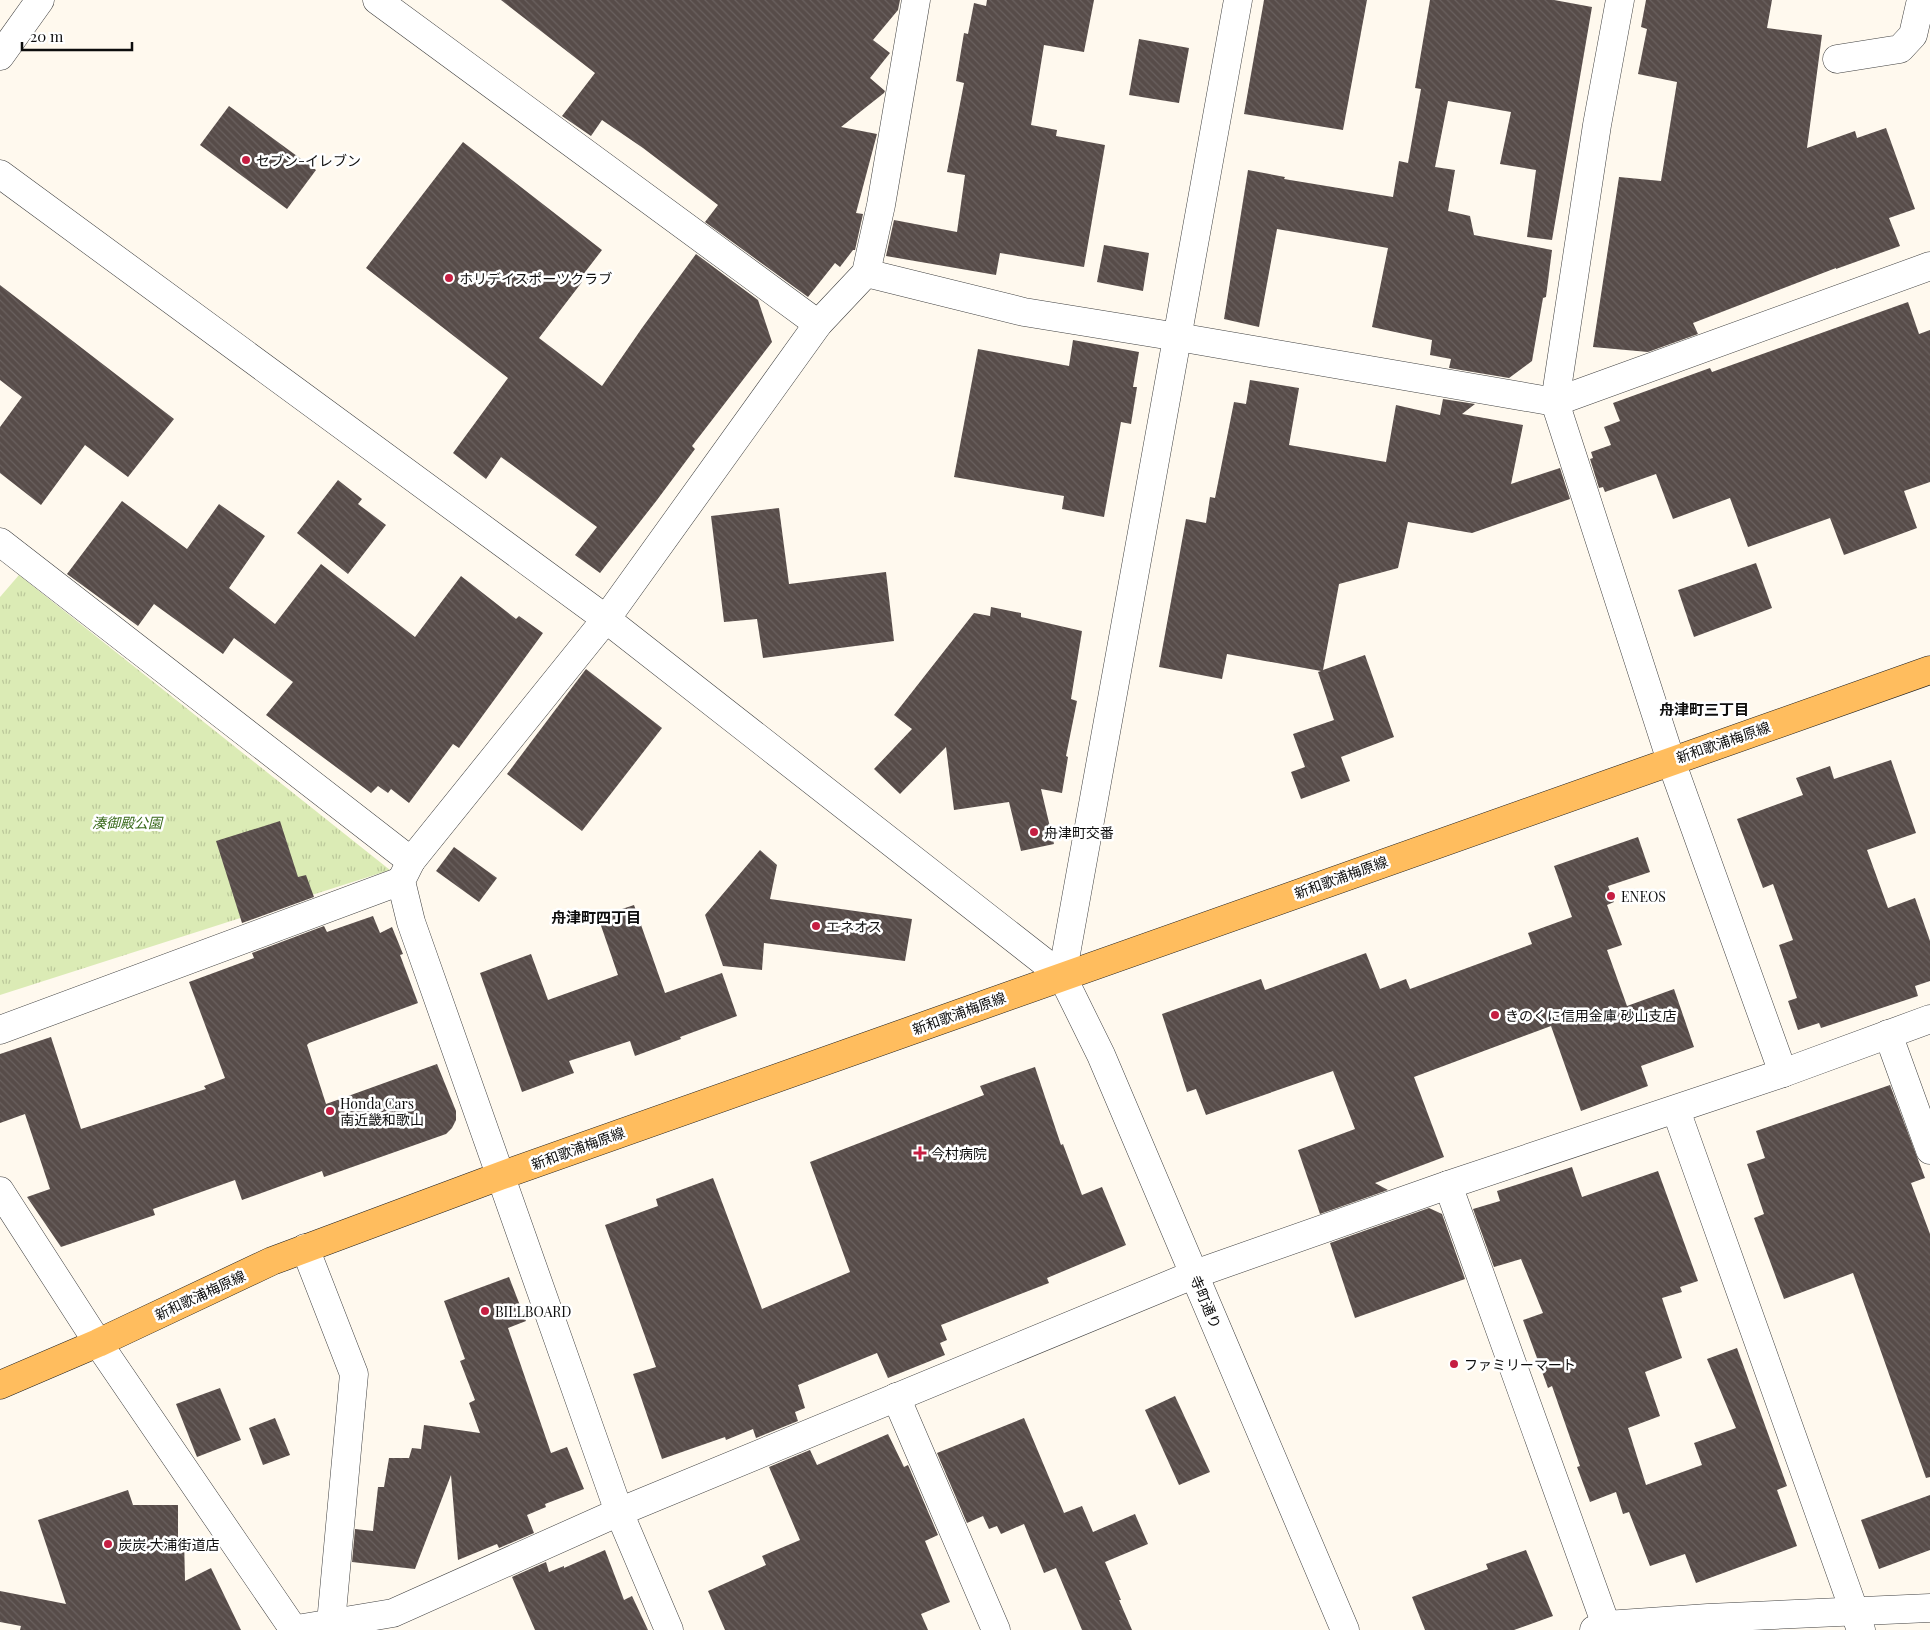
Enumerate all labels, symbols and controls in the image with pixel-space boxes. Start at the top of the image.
scale bar [22,20,132,52]
text: 20 m [30,26,64,46]
place label: セブン-イレブン [256,151,361,170]
marker: セブン-イレブン [240,154,252,166]
place label: ホリデイスポーツクラブ [459,269,612,288]
marker: ホリデイスポーツクラブ [443,272,455,284]
district label: 舟津町三丁目 [1659,699,1749,719]
street label: 新和歌浦梅原線 [1674,717,1772,767]
park label: 湊御殿公園 [92,813,164,832]
place label: 舟津町交番 [1044,823,1114,842]
marker: 舟津町交番 [1028,826,1040,838]
street label: 新和歌浦梅原線 [1292,851,1390,903]
place label: ENEOS [1621,887,1666,906]
marker: ENEOS [1605,890,1617,902]
district label: 舟津町四丁目 [551,907,641,927]
place label: エネオス [826,917,882,936]
marker: エネオス [810,920,822,932]
street label: 新和歌浦梅原線 [910,987,1008,1039]
place label: きのくに信用金庫 砂山支店 [1505,1006,1677,1025]
marker: きのくに信用金庫 砂山支店 [1489,1009,1501,1021]
place label: Honda Cars 南近畿和歌山 [340,1094,424,1129]
marker: Honda Cars 南近畿和歌山 [324,1105,336,1117]
street label: 新和歌浦梅原線 [529,1122,627,1174]
place label: 今村病院 [931,1144,987,1163]
marker: 今村病院 [913,1146,927,1160]
street label: 新和歌浦梅原線 [152,1266,248,1324]
street label: 寺町通り [1186,1273,1226,1331]
place label: BILLBOARD [495,1302,571,1321]
marker: BILLBOARD [479,1305,491,1317]
place label: ファミリーマート [1464,1355,1576,1374]
marker: ファミリーマート [1448,1358,1460,1370]
place label: 炭炭 大浦街道店 [118,1535,220,1554]
marker: 炭炭 大浦街道店 [102,1538,114,1550]

